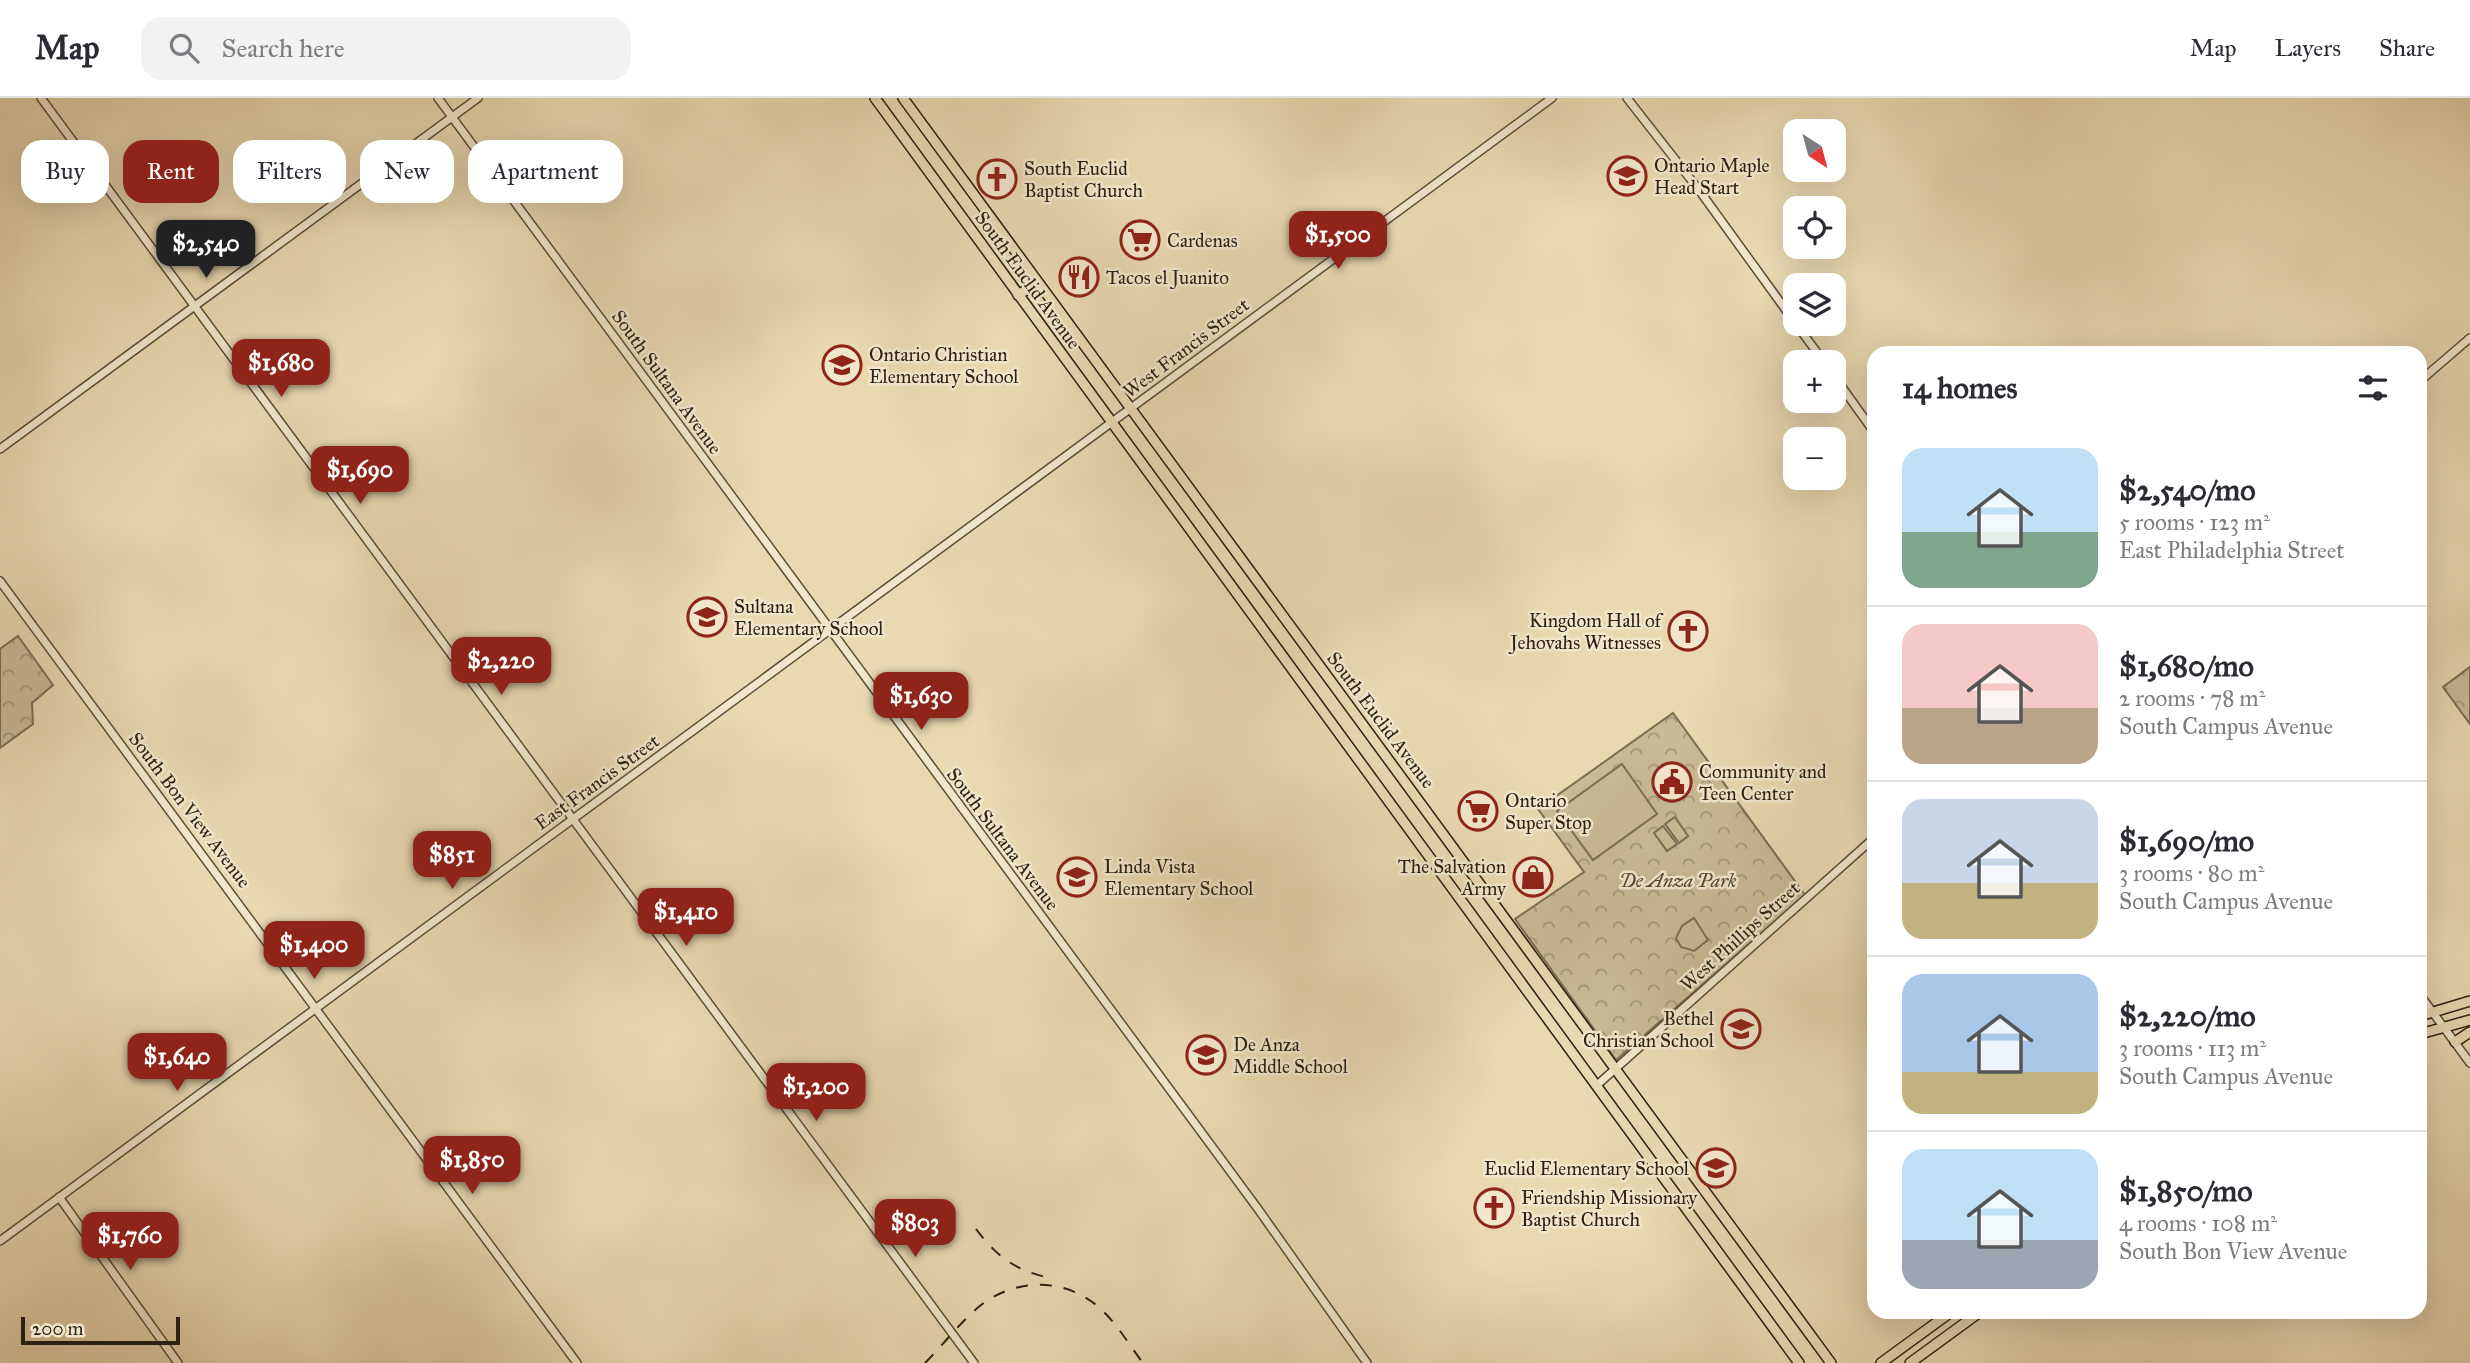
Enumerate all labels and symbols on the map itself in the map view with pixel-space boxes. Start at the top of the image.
north arrow [1783,119,1846,182]
place label: Ontario Maple Head Start [1654,154,1770,199]
school or university icon: Ontario Maple Head Start [1606,155,1648,197]
place label: South Euclid Baptist Church [1024,157,1143,202]
church icon: South Euclid Baptist Church [976,158,1018,200]
street label: South Euclid Avenue [970,207,1086,354]
pin: $1,500 [1281,212,1395,271]
supermarket icon: Cardenas [1119,219,1161,261]
pin: $2,540 [149,220,263,280]
place label: Cardenas [1167,229,1238,252]
restaurant icon: Tacos el Juanito [1058,256,1100,298]
place label: Tacos el Juanito [1106,266,1229,290]
street label: West Francis Street [1118,293,1254,403]
street label: South Sultana Avenue [607,305,727,459]
pin: $1,680 [224,340,338,399]
place label: Ontario Christian Elementary School [869,343,1019,388]
school or university icon: Ontario Christian Elementary School [821,344,863,386]
pin: $1,690 [303,446,417,506]
place label: Sultana Elementary School [734,595,884,640]
school or university icon: Sultana Elementary School [686,596,728,638]
place label: Kingdom Hall of Jehovahs Witnesses [1508,609,1664,655]
church icon: Kingdom Hall of Jehovahs Witnesses [1667,610,1709,652]
pin: $2,220 [444,638,558,697]
street label: South Euclid Avenue [1322,647,1440,793]
pin: $1,630 [864,672,978,732]
street label: South Bon View Avenue [124,728,256,892]
street label: East Francis Street [530,729,664,835]
place label: Community and Teen Center [1699,760,1827,805]
public building icon: Community and Teen Center [1651,761,1693,803]
street label: South Sultana Avenue [942,763,1064,915]
place label: Ontario Super Stop [1505,789,1592,834]
supermarket icon: Ontario Super Stop [1457,790,1499,832]
pin: $851 [411,832,493,891]
place label: Linda Vista Elementary School [1104,855,1254,900]
place label: The Salvation Army [1398,855,1507,900]
school or university icon: Linda Vista Elementary School [1056,856,1098,898]
shop icon: The Salvation Army [1512,856,1554,898]
park label: De Anza Park [1619,869,1737,892]
street label: West Phillips Street [1676,876,1805,996]
pin: $1,410 [629,888,743,948]
pin: $1,400 [257,922,371,981]
place label: Bethel Christian School [1583,1007,1715,1052]
school or university icon: Bethel Christian School [1720,1008,1762,1050]
place label: De Anza Middle School [1233,1033,1349,1078]
pin: $1,640 [120,1034,234,1093]
school or university icon: De Anza Middle School [1185,1034,1227,1076]
pin: $1,200 [759,1063,873,1123]
pin: $1,850 [415,1136,529,1196]
school or university icon: Euclid Elementary School [1695,1147,1737,1189]
place label: Euclid Elementary School [1484,1157,1690,1180]
place label: Friendship Missionary Baptist Church [1521,1186,1698,1231]
church icon: Friendship Missionary Baptist Church [1473,1187,1515,1229]
pin: $803 [874,1200,956,1259]
pin: $1,760 [73,1212,187,1272]
scale bar [21,1314,180,1346]

